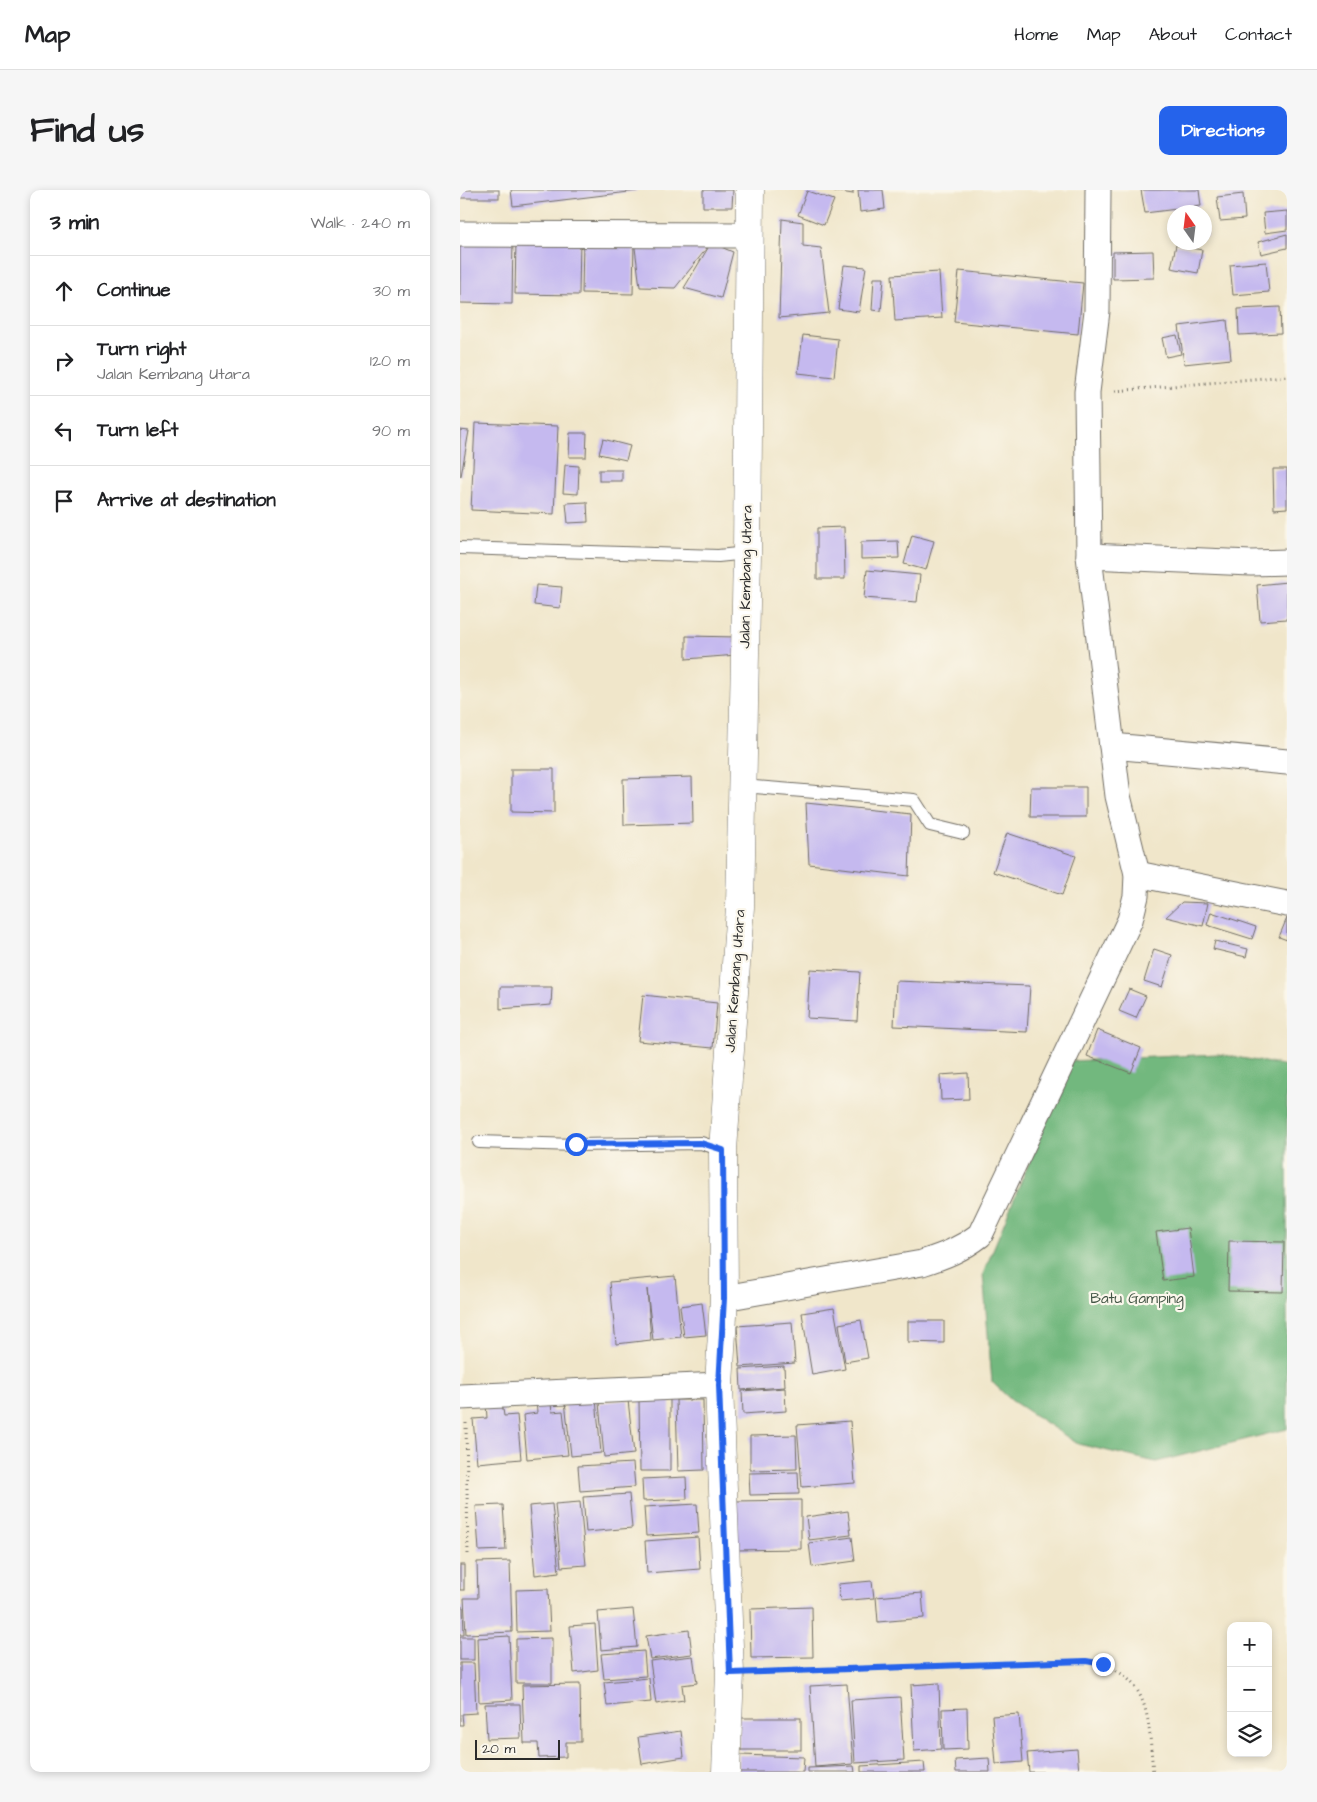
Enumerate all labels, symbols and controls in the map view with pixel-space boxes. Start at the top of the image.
text: Map [25,18,70,52]
text: Home [1014,22,1059,47]
text: Map [1087,22,1121,47]
text: About [1149,22,1197,47]
text: Contact [1225,22,1292,47]
text: Find us [30,106,144,155]
button: Directions [1159,106,1287,155]
north arrow [1167,205,1212,250]
text: 3 min [50,208,99,237]
text: Walk · 240 m [310,212,410,234]
icon: ahead [50,277,78,305]
text: Continue [97,277,171,304]
text: 30 m [373,280,410,302]
text: Turn right [97,336,186,363]
icon: right [50,347,78,375]
text: 120 m [370,350,410,372]
text: Jalan Kembang Utara [97,363,250,385]
icon: left [50,417,78,445]
text: Turn left [97,417,178,444]
text: 90 m [372,420,410,442]
icon: arrive [50,487,78,515]
text: Arrive at destination [97,487,276,514]
street label: Jalan Kembang Utara [734,505,759,649]
street label: Jalan Kembang Utara [720,908,751,1053]
route start [565,1133,588,1156]
park label: Batu Gamping [1090,1288,1184,1310]
map controls [1227,1622,1272,1757]
button: + [1227,1622,1272,1667]
route end [1092,1653,1115,1676]
button: − [1227,1667,1272,1712]
button: layers [1227,1712,1272,1757]
scale bar [475,1737,560,1760]
text: 20 m [482,1739,515,1759]

